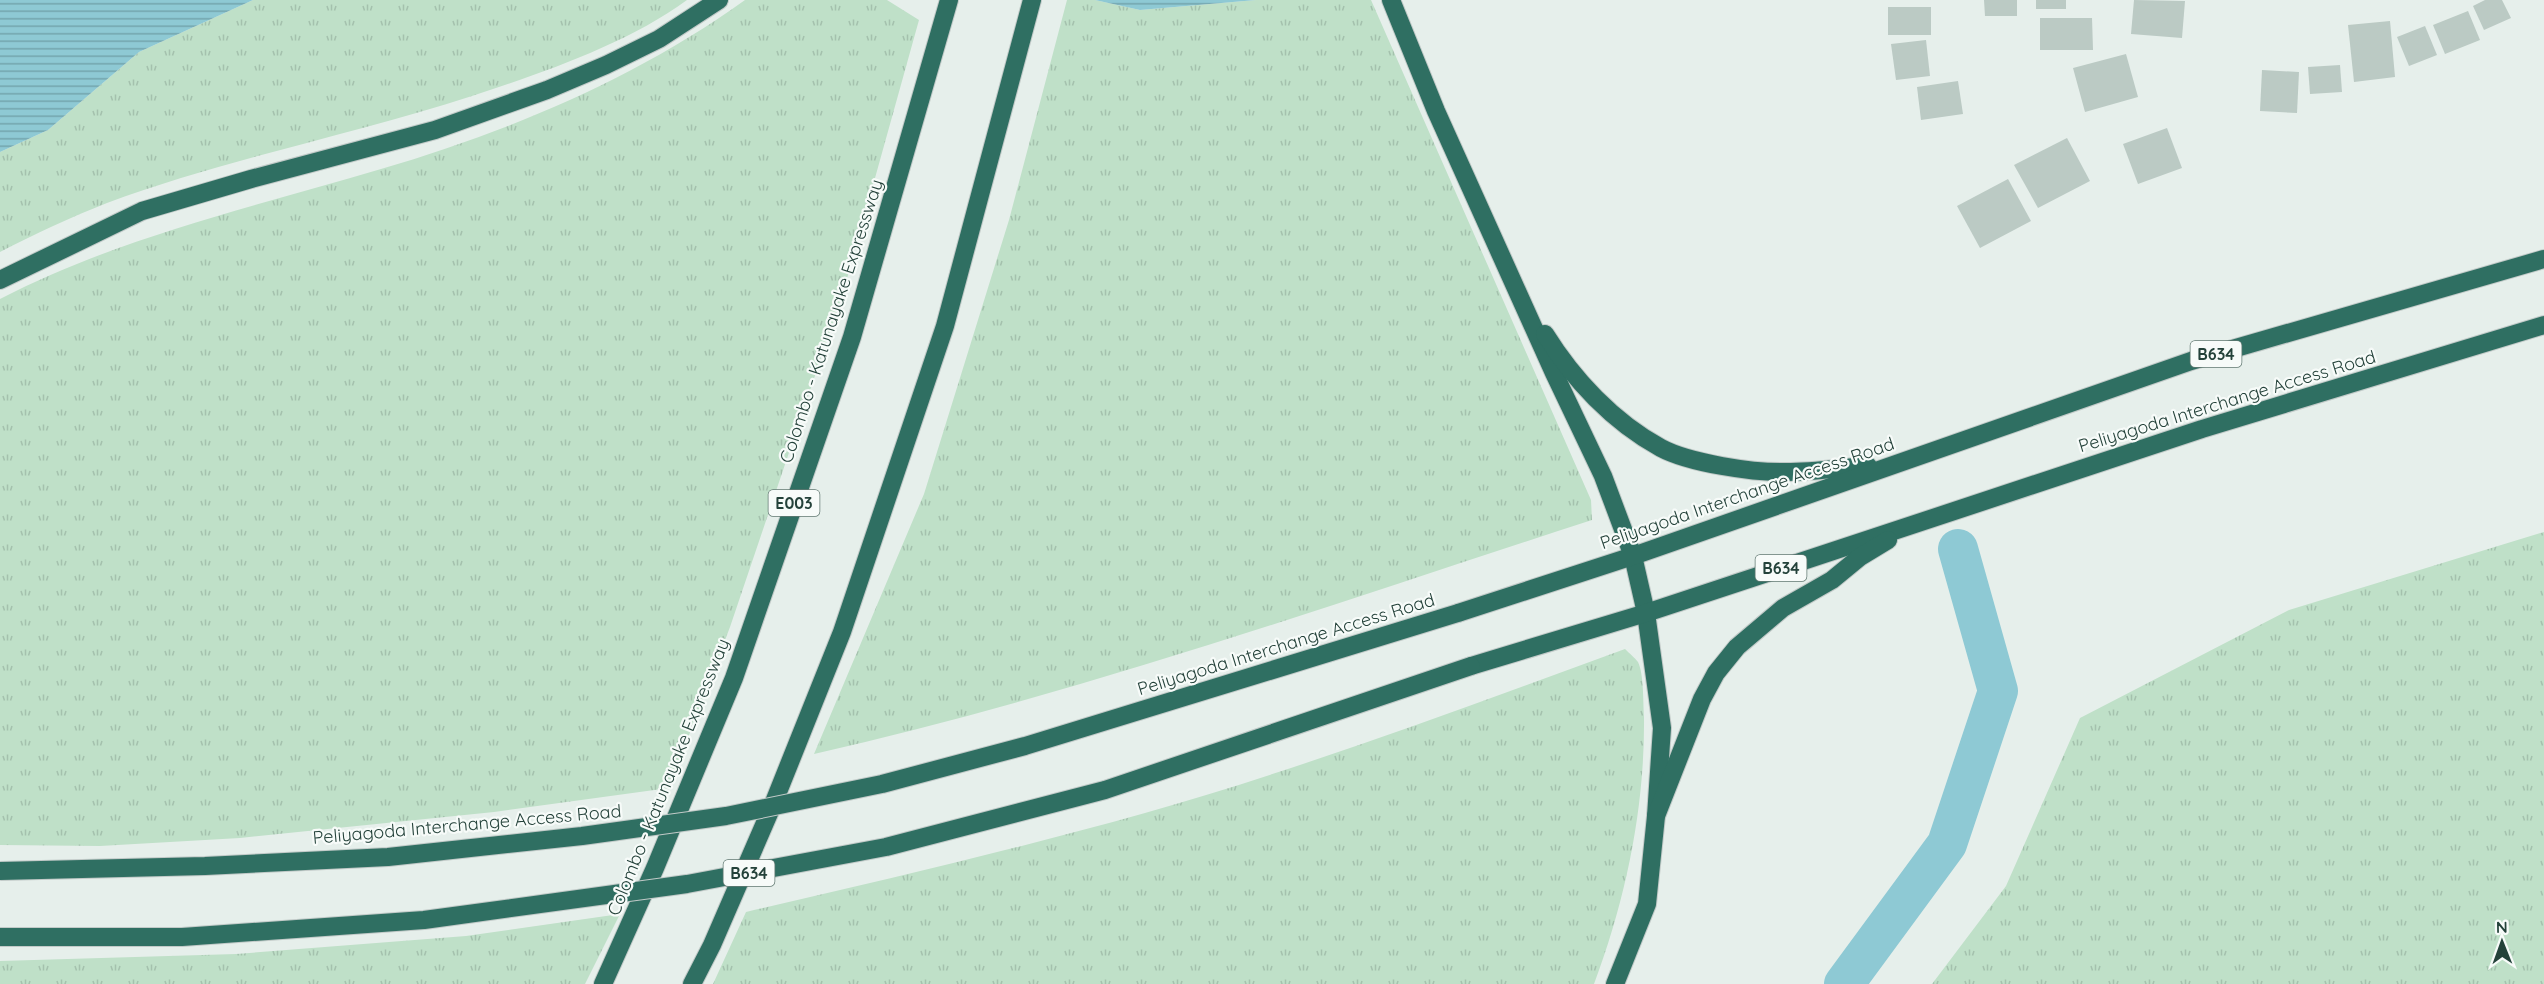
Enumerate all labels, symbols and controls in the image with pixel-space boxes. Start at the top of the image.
street label: Colombo - Katunayake Expressway [774,176,888,466]
road number: B634 [2190,341,2242,367]
street label: Peliyagoda Interchange Access Road [2076,345,2378,457]
street label: Peliyagoda Interchange Access Road [1597,432,1897,554]
road number: E003 [768,490,820,516]
road number: B634 [1756,555,1806,581]
street label: Peliyagoda Interchange Access Road [1135,588,1437,700]
street label: Colombo - Katunayake Expressway [602,635,734,919]
street label: Peliyagoda Interchange Access Road [312,799,622,849]
road number: B634 [724,860,774,886]
north arrow [2472,912,2532,972]
text: N [2496,917,2508,937]

